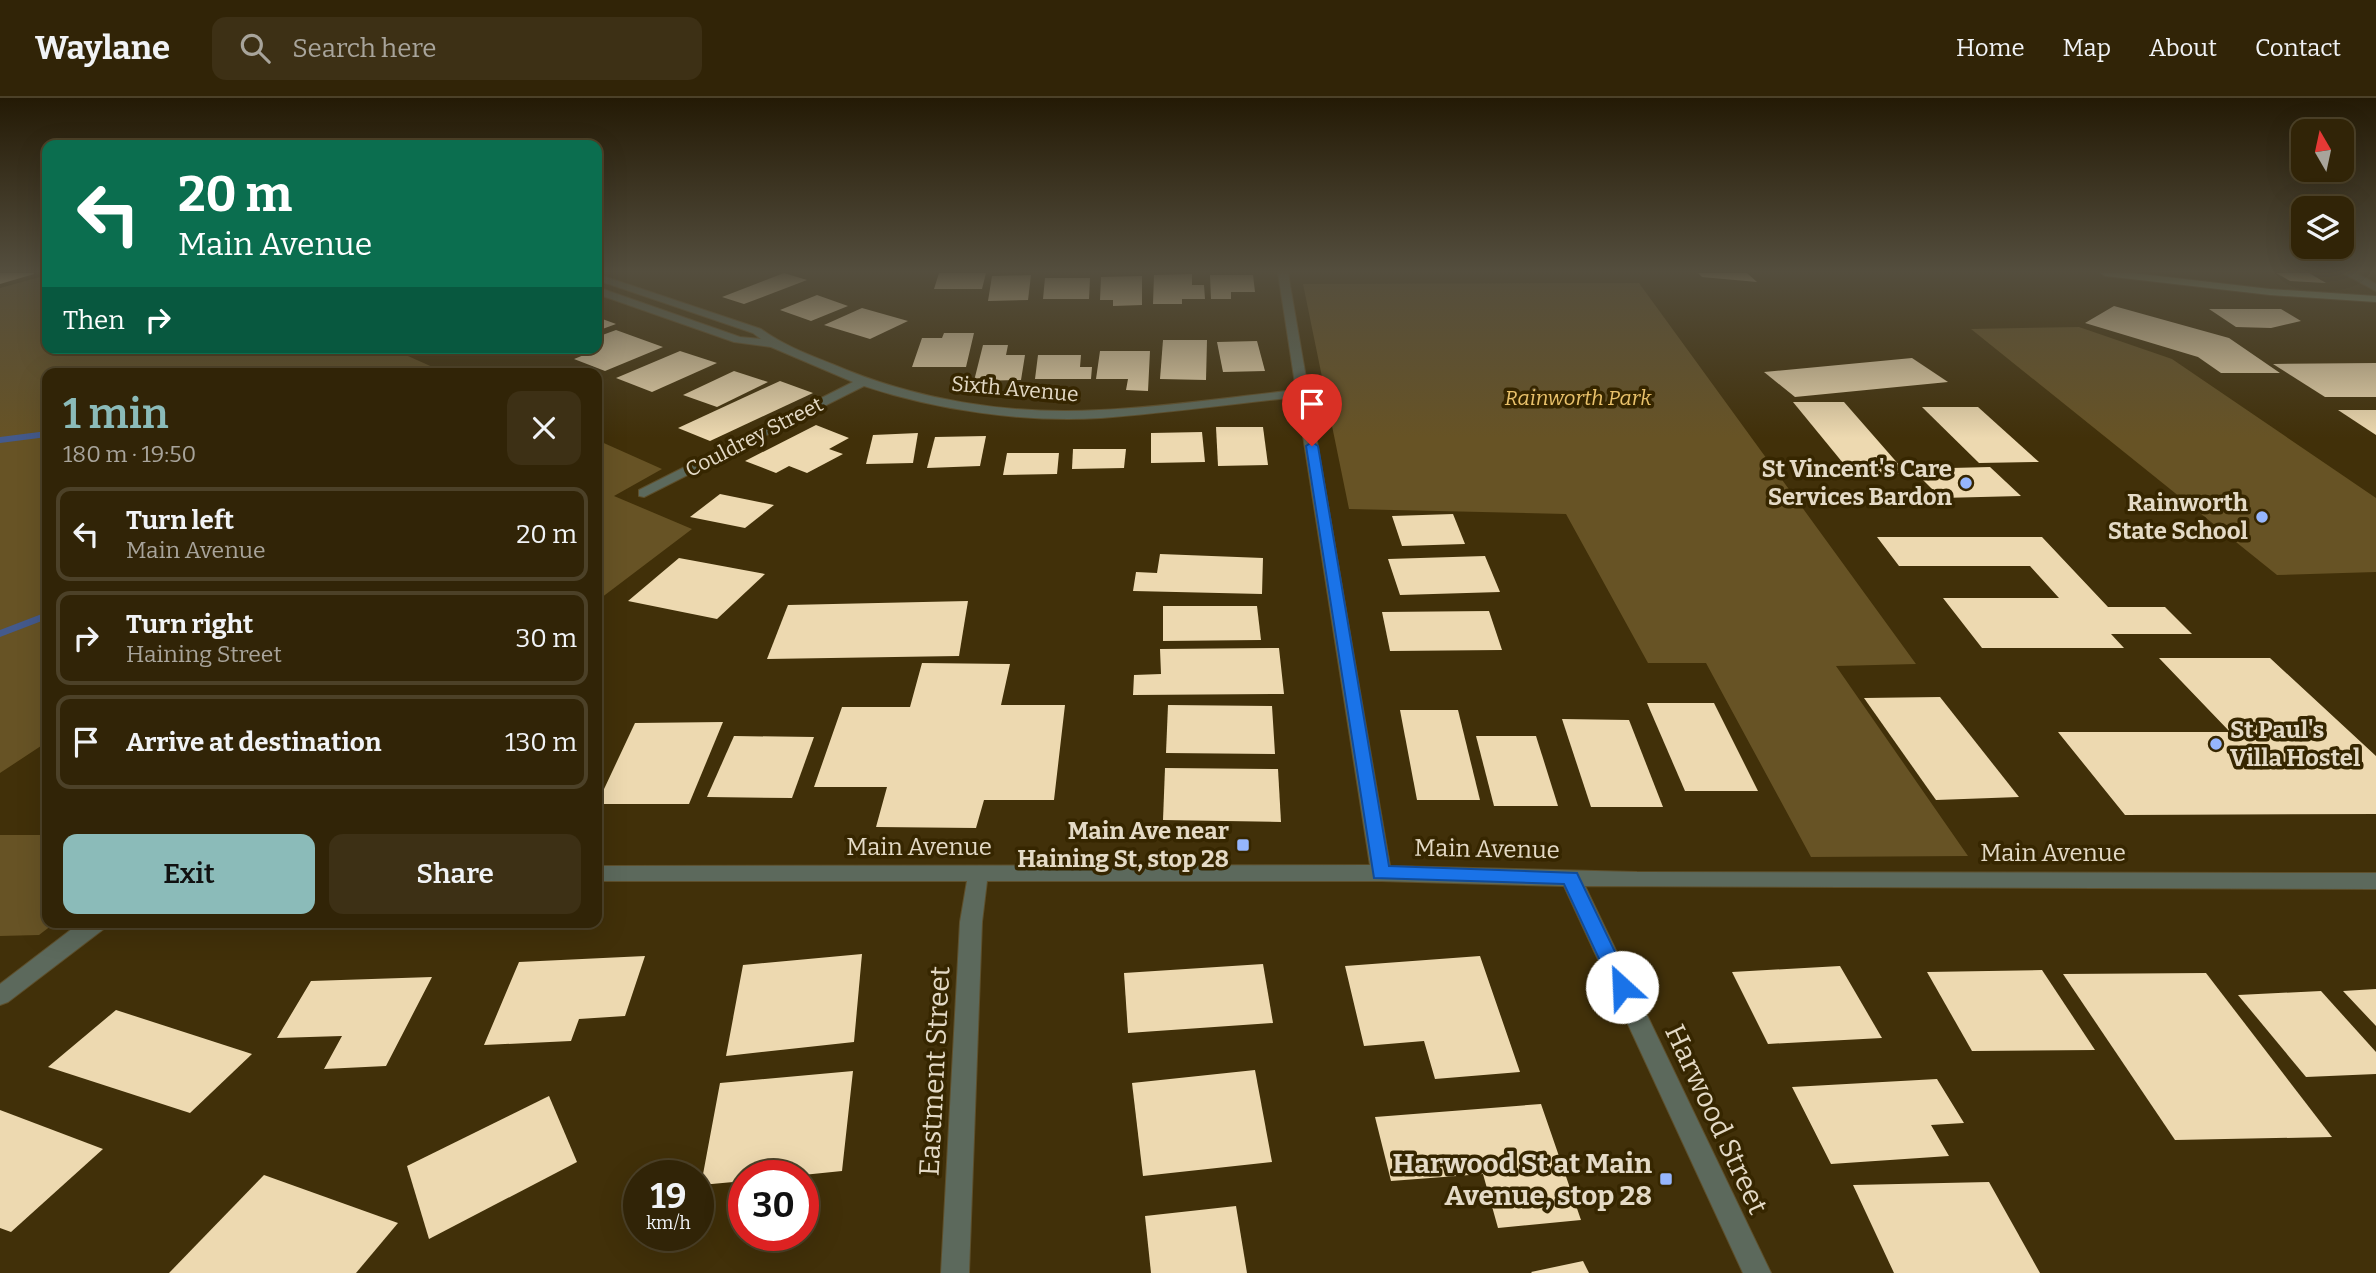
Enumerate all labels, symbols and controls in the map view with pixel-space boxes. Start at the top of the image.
search box [212,17,702,80]
text: Waylane [35,28,170,68]
icon: search [236,29,274,67]
text: Search here [292,33,437,64]
text: Home [1956,34,2025,62]
text: Map [2063,34,2111,62]
text: About [2149,34,2217,62]
text: Contact [2255,34,2341,62]
north arrow [2291,119,2354,182]
map controls [2291,119,2354,259]
text: 20 m [178,165,292,224]
icon: left [63,168,154,259]
button: layers [2291,196,2354,259]
text: Main Avenue [178,225,372,263]
icon: right [139,301,177,339]
text: Then [63,305,125,336]
street label: Sixth Avenue [950,370,1080,408]
pin [1282,374,1342,446]
icon: arrive [1293,385,1331,423]
park label: Rainworth Park [1504,385,1652,411]
text: 1 min [63,389,169,439]
button: close [507,391,581,465]
street label: Couldrey Street [681,391,828,483]
text: 180 m · 19:50 [63,440,196,468]
place label: St Vincent's Care Services Bardon [1761,455,1953,511]
marker: St Vincent's Care Services Bardon [1958,475,1974,491]
place label: Rainworth State School [2108,489,2249,545]
text: Turn left [126,505,234,536]
marker: Rainworth State School [2254,509,2270,525]
icon: left [67,515,105,553]
text: 20 m [516,519,577,550]
text: Main Avenue [126,536,266,564]
text: Turn right [126,609,253,640]
icon: right [67,619,105,657]
text: 30 m [516,623,577,654]
text: Haining Street [126,640,282,668]
place label: St Paul's Villa Hostel [2230,716,2361,772]
icon: arrive [67,723,105,761]
text: Arrive at destination [126,727,381,758]
text: 130 m [505,727,577,758]
marker: St Paul's Villa Hostel [2208,736,2224,752]
place label: Main Ave near Haining St, stop 28 [1017,817,1229,873]
street label: Main Avenue [846,833,992,861]
button: Exit [63,834,315,914]
button: Share [329,834,581,914]
street label: Main Avenue [1414,834,1560,864]
marker: Main Ave near Haining St, stop 28 [1235,837,1251,853]
street label: Main Avenue [1980,839,2126,867]
position arrow [1585,950,1659,1024]
street label: Eastment Street [913,965,956,1177]
street label: Harwood Street [1658,1019,1775,1219]
place label: Harwood St at Main Avenue, stop 28 [1393,1147,1652,1212]
speed limit sign: 30 [728,1160,819,1251]
marker: Harwood St at Main Avenue, stop 28 [1658,1171,1674,1187]
text: 19 [651,1175,686,1217]
text: km/h [646,1212,691,1234]

